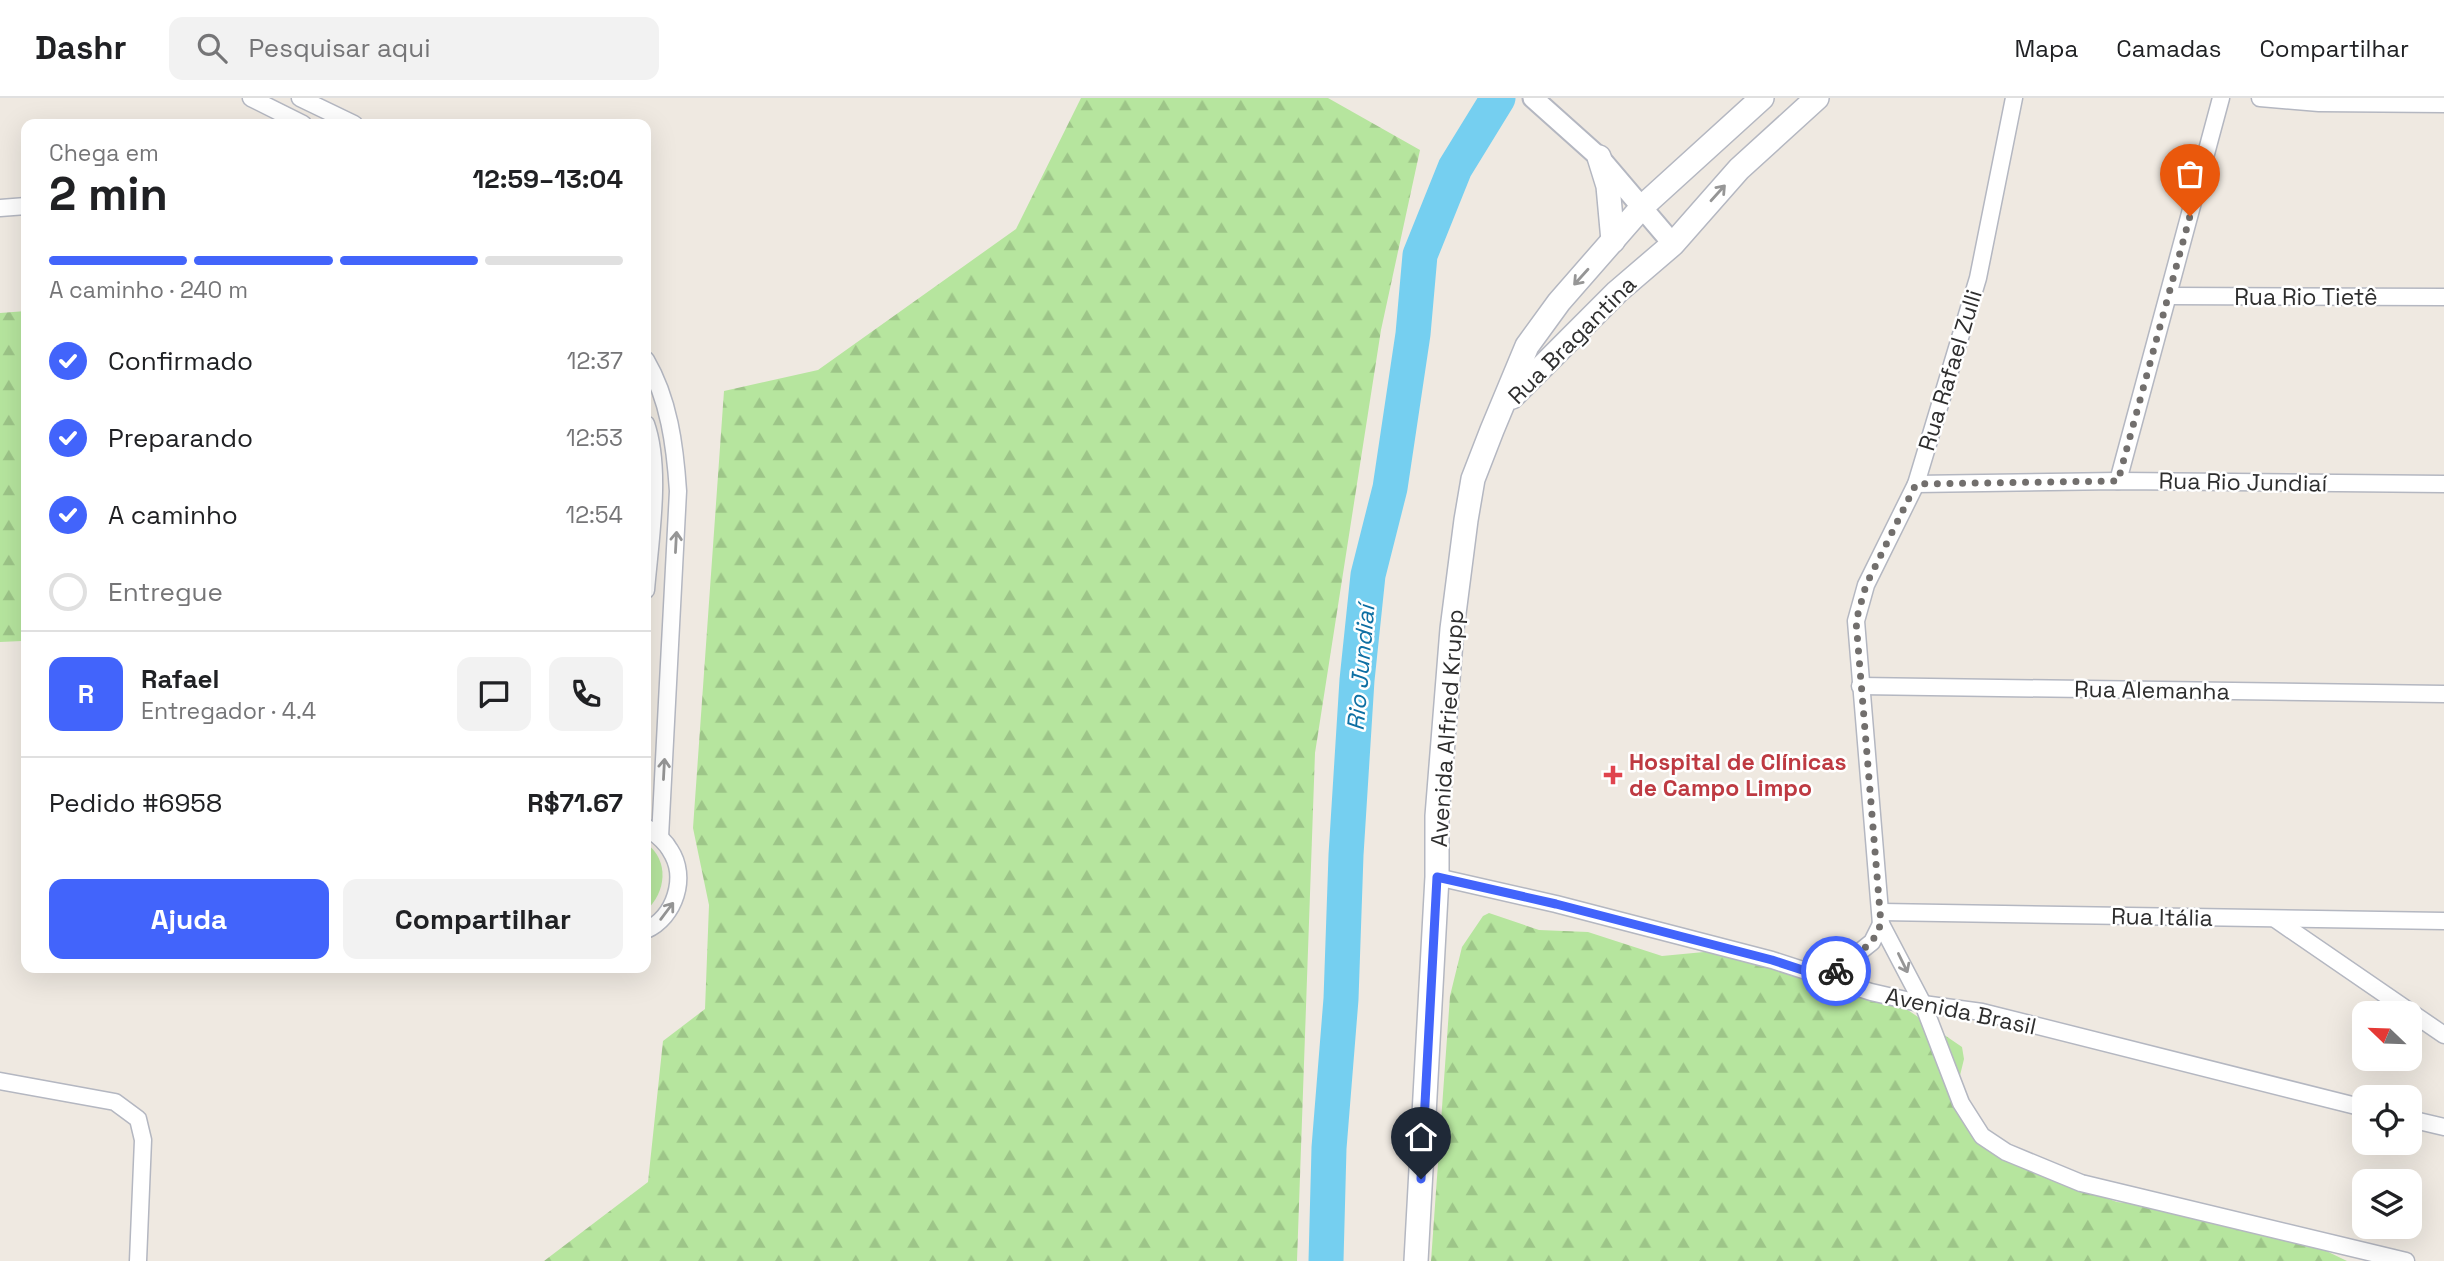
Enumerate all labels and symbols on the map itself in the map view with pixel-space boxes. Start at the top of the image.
pin [2160,144,2220,216]
one-way arrow [1710,184,1726,202]
one-way arrow [1573,268,1589,286]
street label: Rua Bragantina [1501,269,1643,411]
street label: Rua Rio Tietê [2234,282,2378,312]
street label: Rua Rafael Zulli [1911,286,1989,454]
street label: Rua Rio Jundiaí [2158,466,2328,498]
one-way arrow [669,530,682,553]
water label: Rio Jundiaí [1340,600,1382,732]
street label: Avenida Alfried Krupp [1424,608,1470,848]
street label: Rua Alemanha [2074,674,2230,706]
place label: Hospital de Clínicas de Campo Limpo [1629,747,1847,803]
one-way arrow [658,758,671,781]
marker: Hospital de Clínicas de Campo Limpo [1603,765,1623,785]
street label: Rua Itália [2111,901,2213,933]
one-way arrow [659,903,674,921]
courier [1801,936,1871,1006]
one-way arrow [1896,952,1910,973]
street label: Avenida Brasil [1883,980,2039,1042]
north arrow [2352,1001,2422,1071]
pin [1391,1107,1451,1179]

